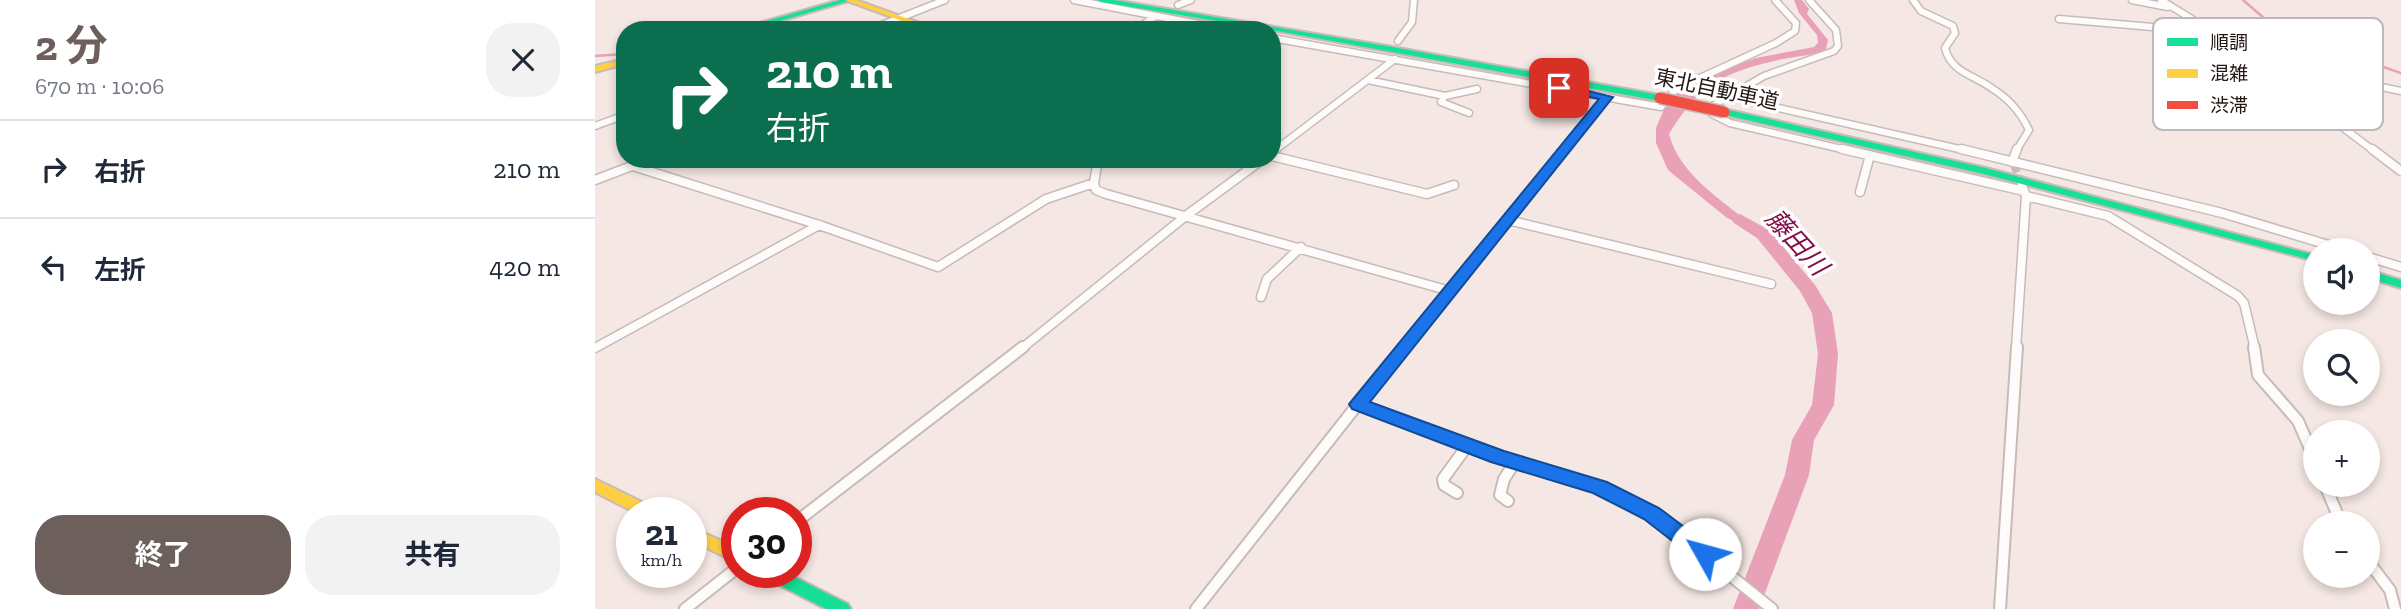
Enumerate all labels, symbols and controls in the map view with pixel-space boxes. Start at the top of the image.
legend [2153,18,2383,130]
text: 2 分 [35,20,107,71]
button: close [486,23,560,97]
text: 順調 [2210,31,2248,54]
text: 210 m [766,42,892,101]
icon: right [651,49,742,140]
pin [1529,58,1589,118]
text: 混雑 [2210,62,2248,85]
street label: 東北自動車道 [1653,64,1781,114]
icon: arrive [1540,69,1578,107]
text: 670 m · 10:06 [35,72,165,100]
text: 渋滞 [2210,94,2248,117]
text: 右折 [766,109,830,147]
icon: right [35,150,73,188]
text: 210 m [493,153,560,185]
text: 右折 [94,156,146,188]
water label: 藤田川 [1759,202,1837,284]
map controls [2303,238,2380,588]
button: sound [2303,238,2380,315]
icon: left [35,248,73,286]
text: 420 m [489,251,560,283]
text: 左折 [94,254,146,286]
button: search [2303,329,2380,406]
button: + [2303,420,2380,497]
speed limit sign: 30 [721,497,812,588]
button: − [2303,511,2380,588]
text: 21 [645,512,678,554]
button: 終了 [35,515,291,595]
button: 共有 [305,515,560,595]
position arrow [1668,517,1742,591]
text: km/h [641,549,682,571]

